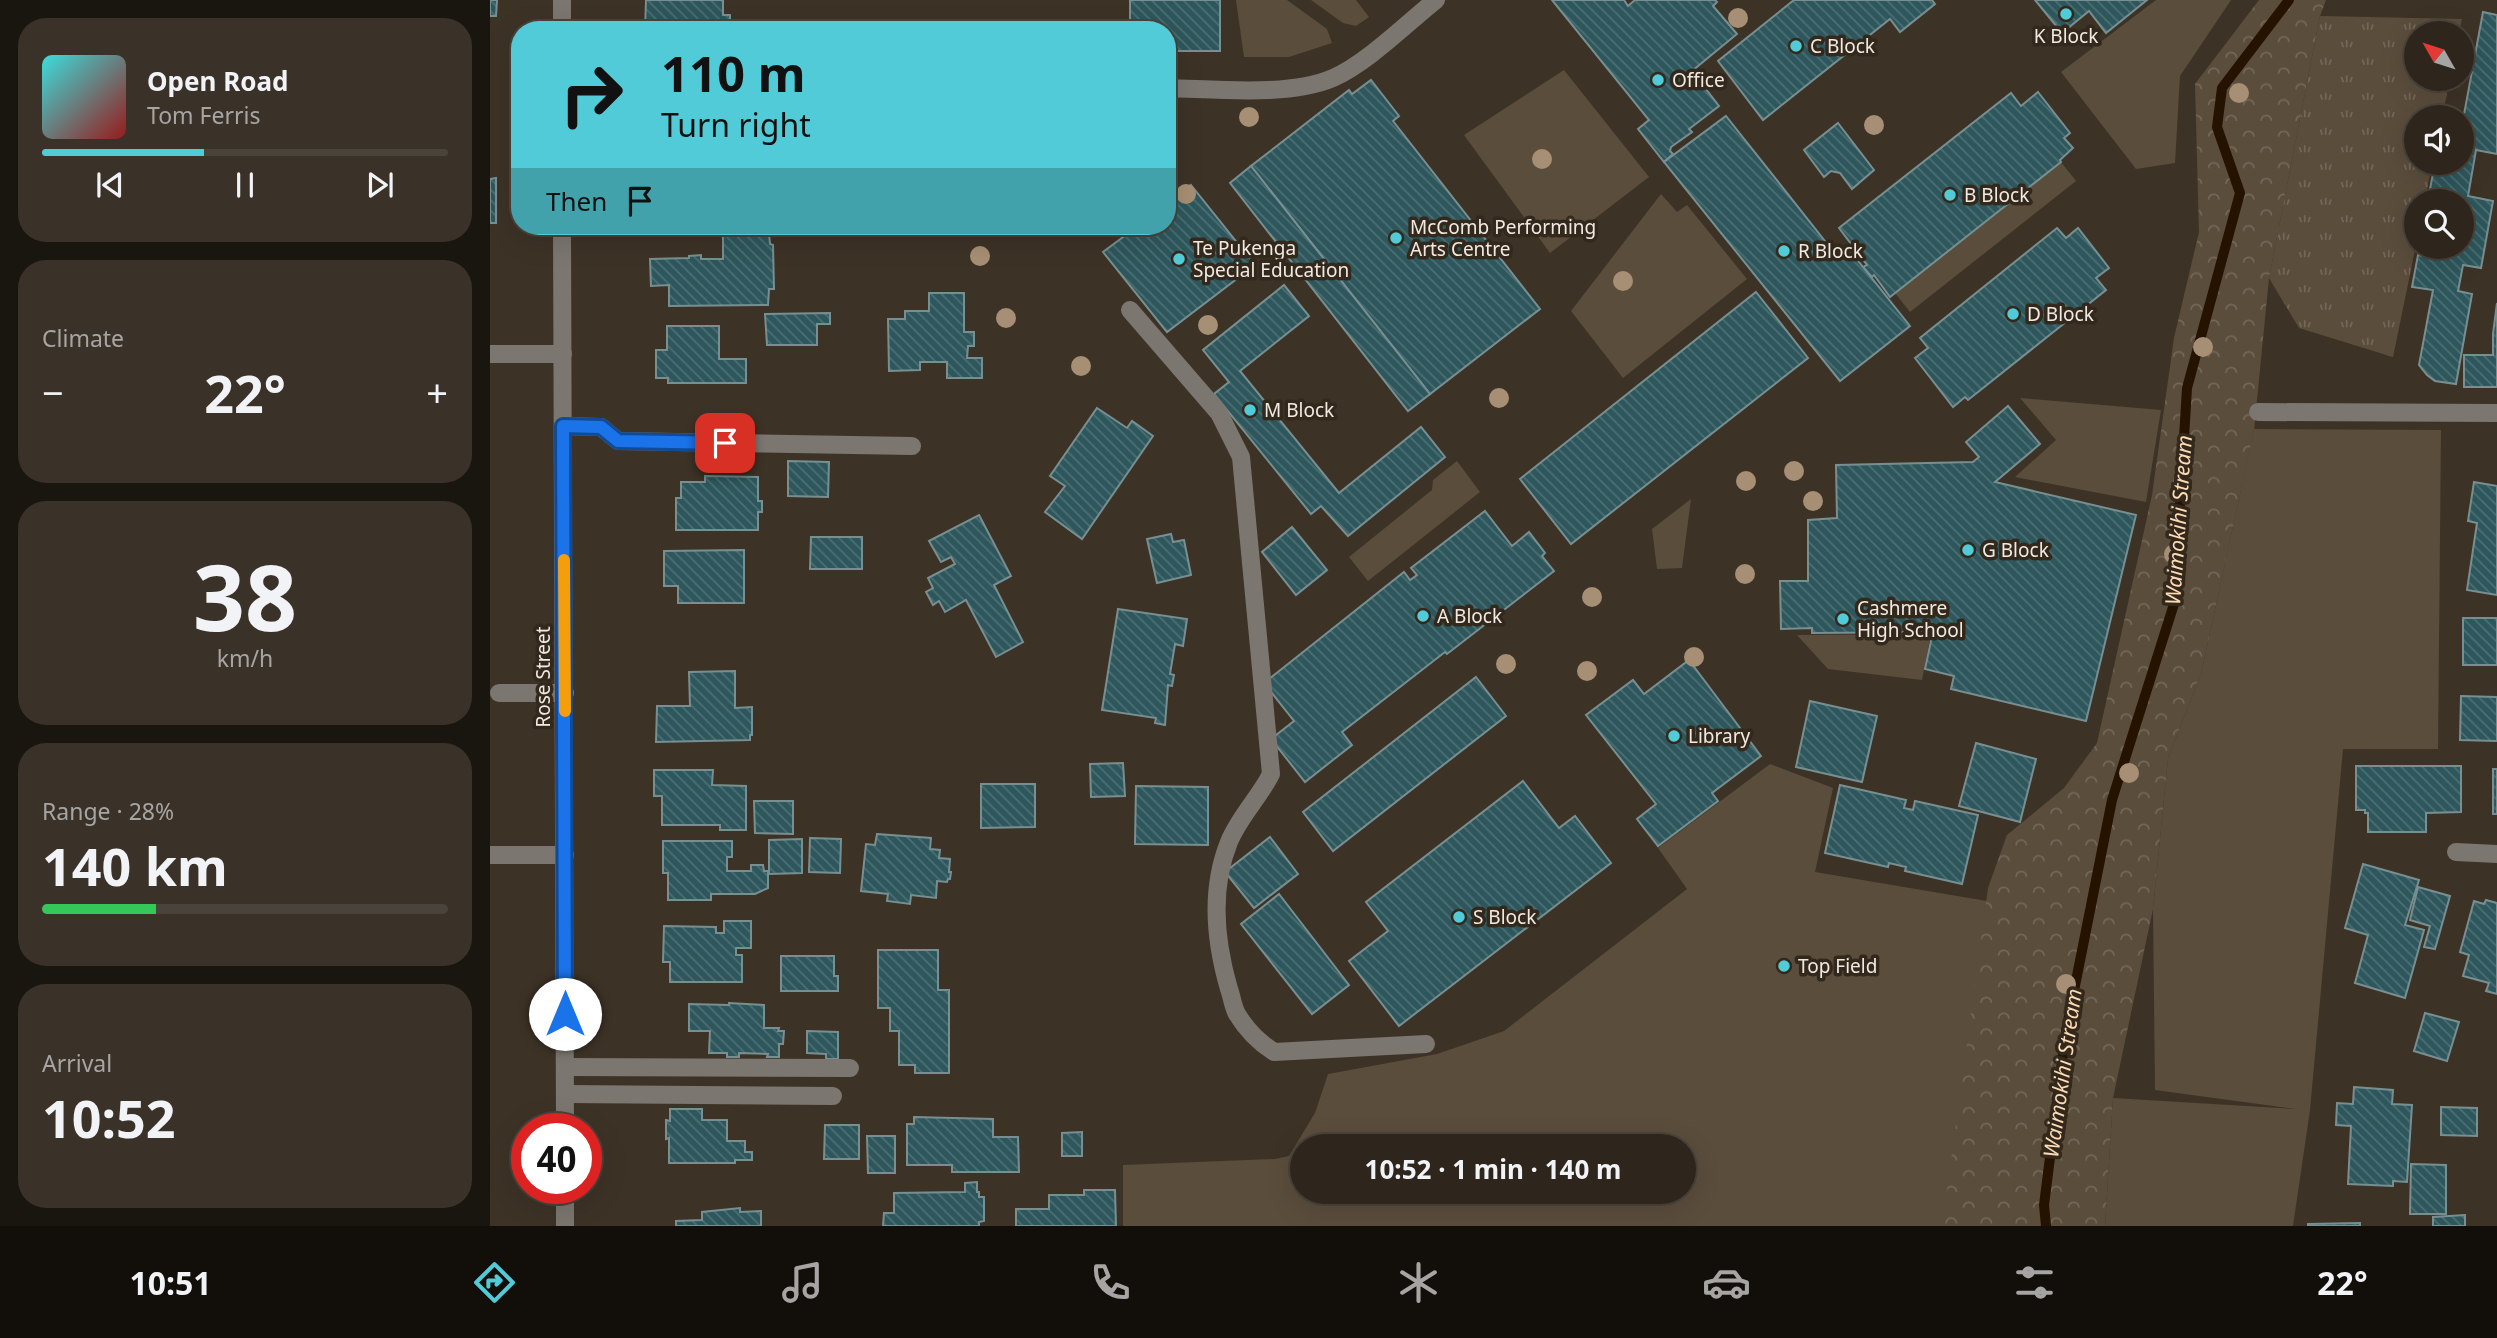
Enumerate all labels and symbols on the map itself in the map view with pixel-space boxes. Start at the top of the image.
marker: K Block [2058,6,2074,22]
north arrow [2404,21,2474,91]
place label: K Block [2034,23,2098,49]
place label: C Block [1810,33,1875,59]
marker: C Block [1788,38,1804,54]
place label: Office [1672,67,1725,93]
marker: Office [1650,72,1666,88]
place label: B Block [1964,182,2029,208]
marker: B Block [1942,187,1958,203]
place label: McComb Performing Arts Centre [1410,214,1596,262]
marker: McComb Performing Arts Centre [1388,230,1404,246]
place label: Te Pukenga Special Education [1193,235,1349,283]
place label: R Block [1798,238,1863,264]
marker: R Block [1776,243,1792,259]
marker: Te Pukenga Special Education [1171,251,1187,267]
place label: D Block [2027,301,2094,327]
marker: D Block [2005,306,2021,322]
place label: M Block [1264,397,1334,423]
marker: M Block [1242,402,1258,418]
pin [695,413,755,473]
water label: Waimokihi Stream [2158,434,2198,606]
place label: G Block [1982,537,2049,563]
marker: G Block [1960,542,1976,558]
place label: Cashmere High School [1857,595,1964,643]
place label: A Block [1437,603,1502,629]
marker: A Block [1415,608,1431,624]
marker: Cashmere High School [1835,611,1851,627]
street label: Rose Street [530,626,556,728]
place label: Library [1688,723,1751,749]
marker: Library [1666,728,1682,744]
place label: S Block [1473,904,1536,930]
marker: S Block [1451,909,1467,925]
place label: Top Field [1798,953,1877,979]
marker: Top Field [1776,958,1792,974]
position arrow [528,977,602,1051]
water label: Waimokihi Stream [2036,987,2088,1159]
speed limit sign: 40 [511,1113,602,1204]

